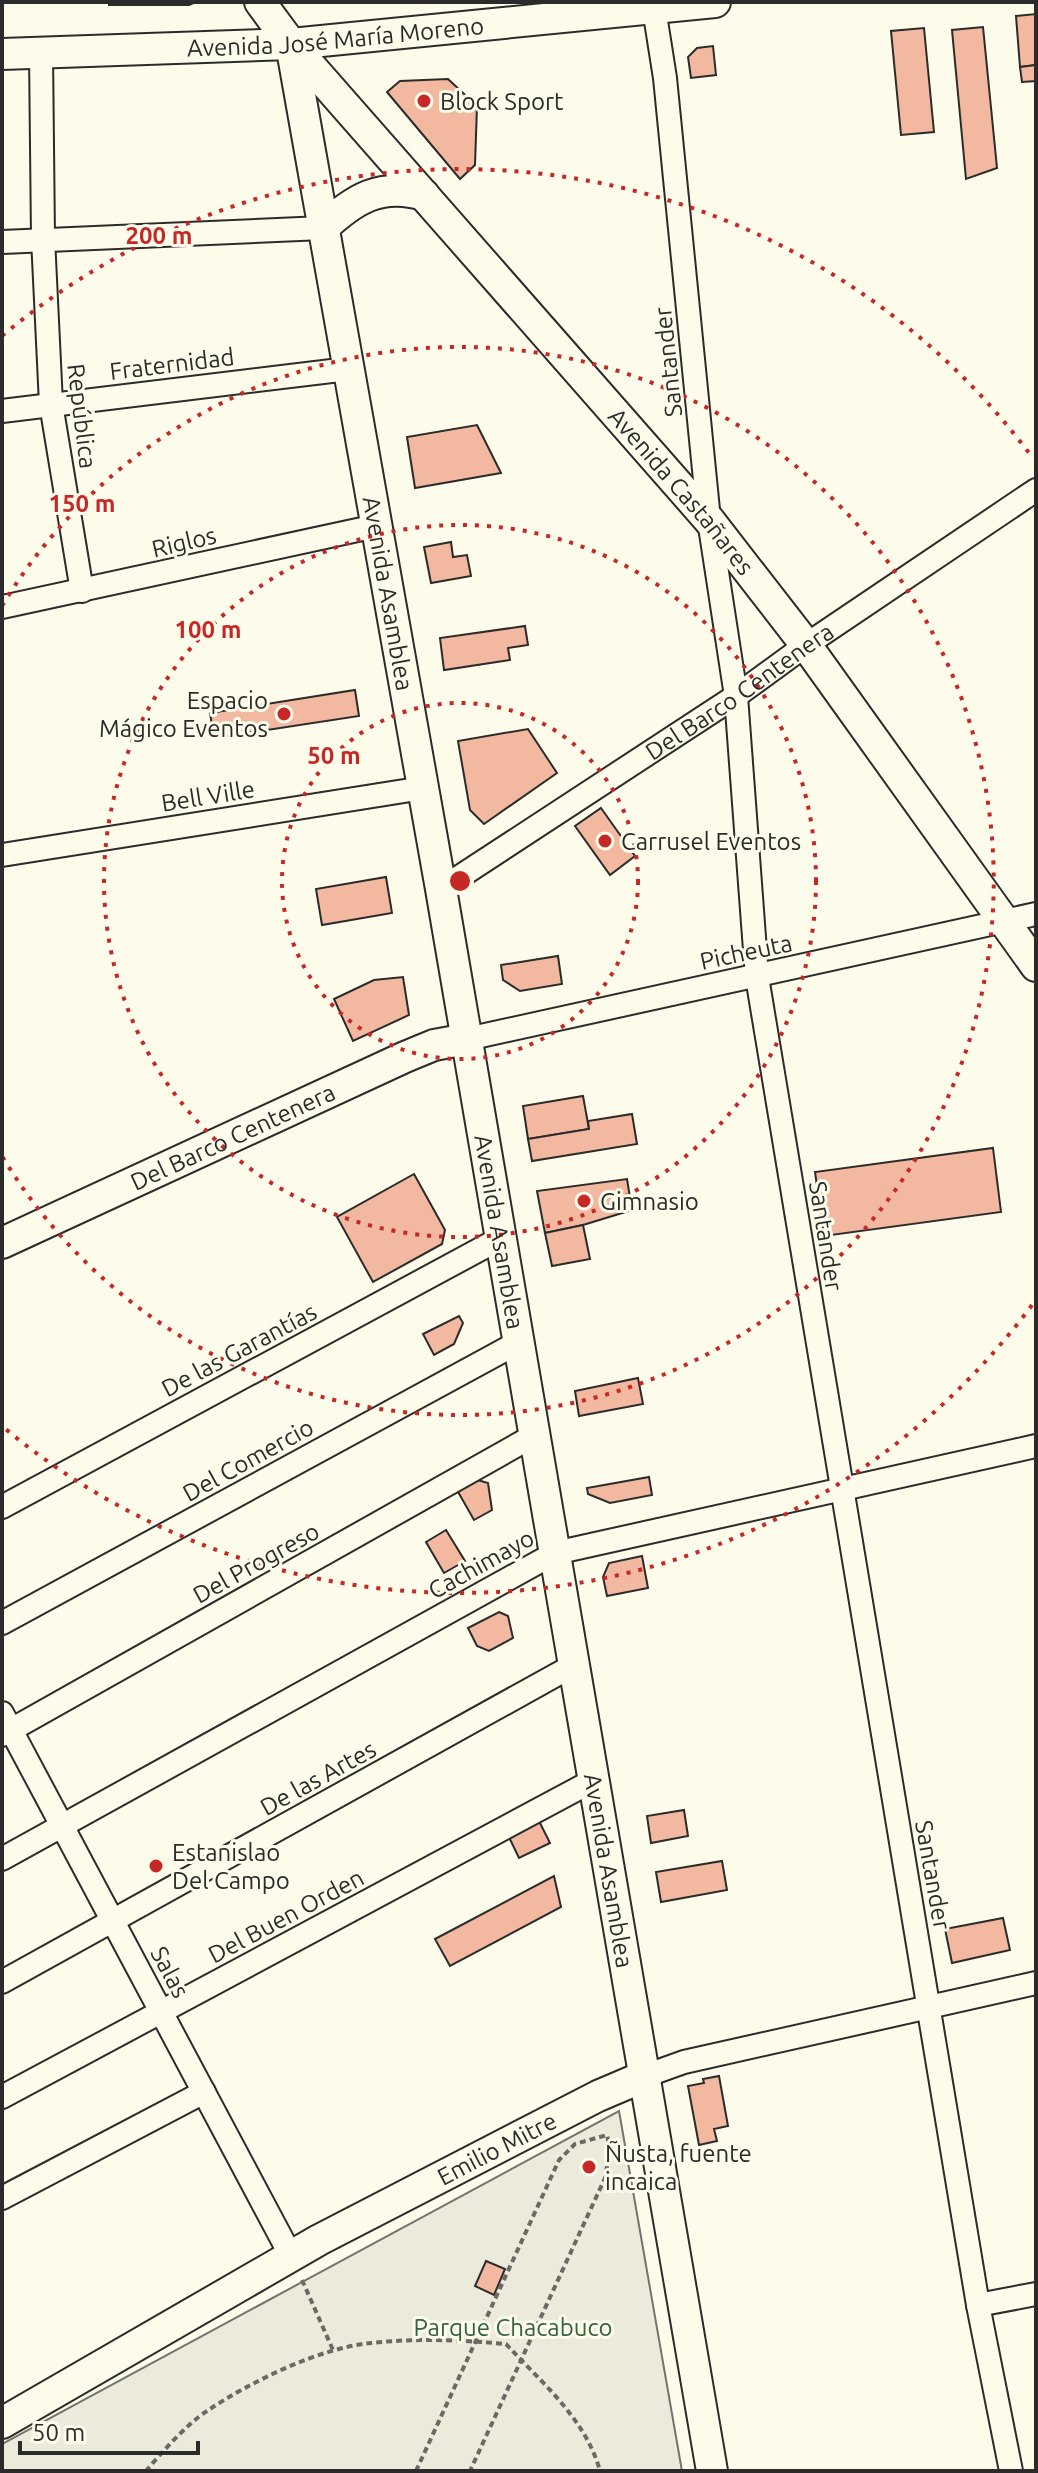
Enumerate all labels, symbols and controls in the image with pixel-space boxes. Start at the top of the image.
street label: Avenida José María Moreno [187,11,485,61]
place label: Block Sport [440,88,564,115]
marker: Block Sport [415,92,433,110]
text: 200 m [126,222,192,249]
street label: Santander [649,306,687,418]
street label: Fraternidad [108,343,236,385]
street label: República [62,362,102,470]
street label: Avenida Castañares [603,402,760,580]
text: 150 m [49,490,115,517]
street label: Avenida Asamblea [358,494,419,693]
street label: Riglos [149,521,219,563]
text: 100 m [175,616,241,643]
street label: Del Barco Centenera [640,617,838,765]
place label: Espacio Mágico Eventos [99,687,268,742]
marker: Espacio Mágico Eventos [275,705,293,723]
text: 50 m [307,742,361,769]
street label: Bell Ville [159,775,257,817]
place label: Carrusel Eventos [621,828,801,855]
marker: Carrusel Eventos [596,832,614,850]
centre of rings [446,867,474,895]
street label: Picheuta [697,929,795,975]
street label: Del Barco Centenera [126,1078,339,1195]
street label: Avenida Asamblea [470,1132,530,1331]
street label: Santander [804,1179,848,1293]
place label: Gimnasio [600,1188,699,1215]
marker: Gimnasio [575,1192,593,1210]
street label: De las Garantías [157,1298,321,1402]
street label: Del Comercio [178,1413,318,1507]
street label: Del Progreso [188,1517,324,1609]
street label: Cachimayo [424,1524,538,1604]
street label: De las Artes [255,1735,381,1821]
street label: Avenida Asamblea [579,1771,639,1970]
street label: Santander [910,1818,956,1932]
place label: Estanislao Del Campo [172,1839,290,1894]
marker: Estanislao Del Campo [147,1857,165,1875]
street label: Del Buen Orden [204,1864,368,1968]
street label: Salas [145,1942,195,2002]
street label: Emilio Mitre [433,2106,561,2190]
place label: Ñusta, fuente incaica [605,2140,752,2195]
marker: Ñusta, fuente incaica [580,2158,598,2176]
park label: Parque Chacabuco [413,2314,613,2341]
scale bar [20,2405,198,2455]
text: 50 m [32,2419,85,2446]

